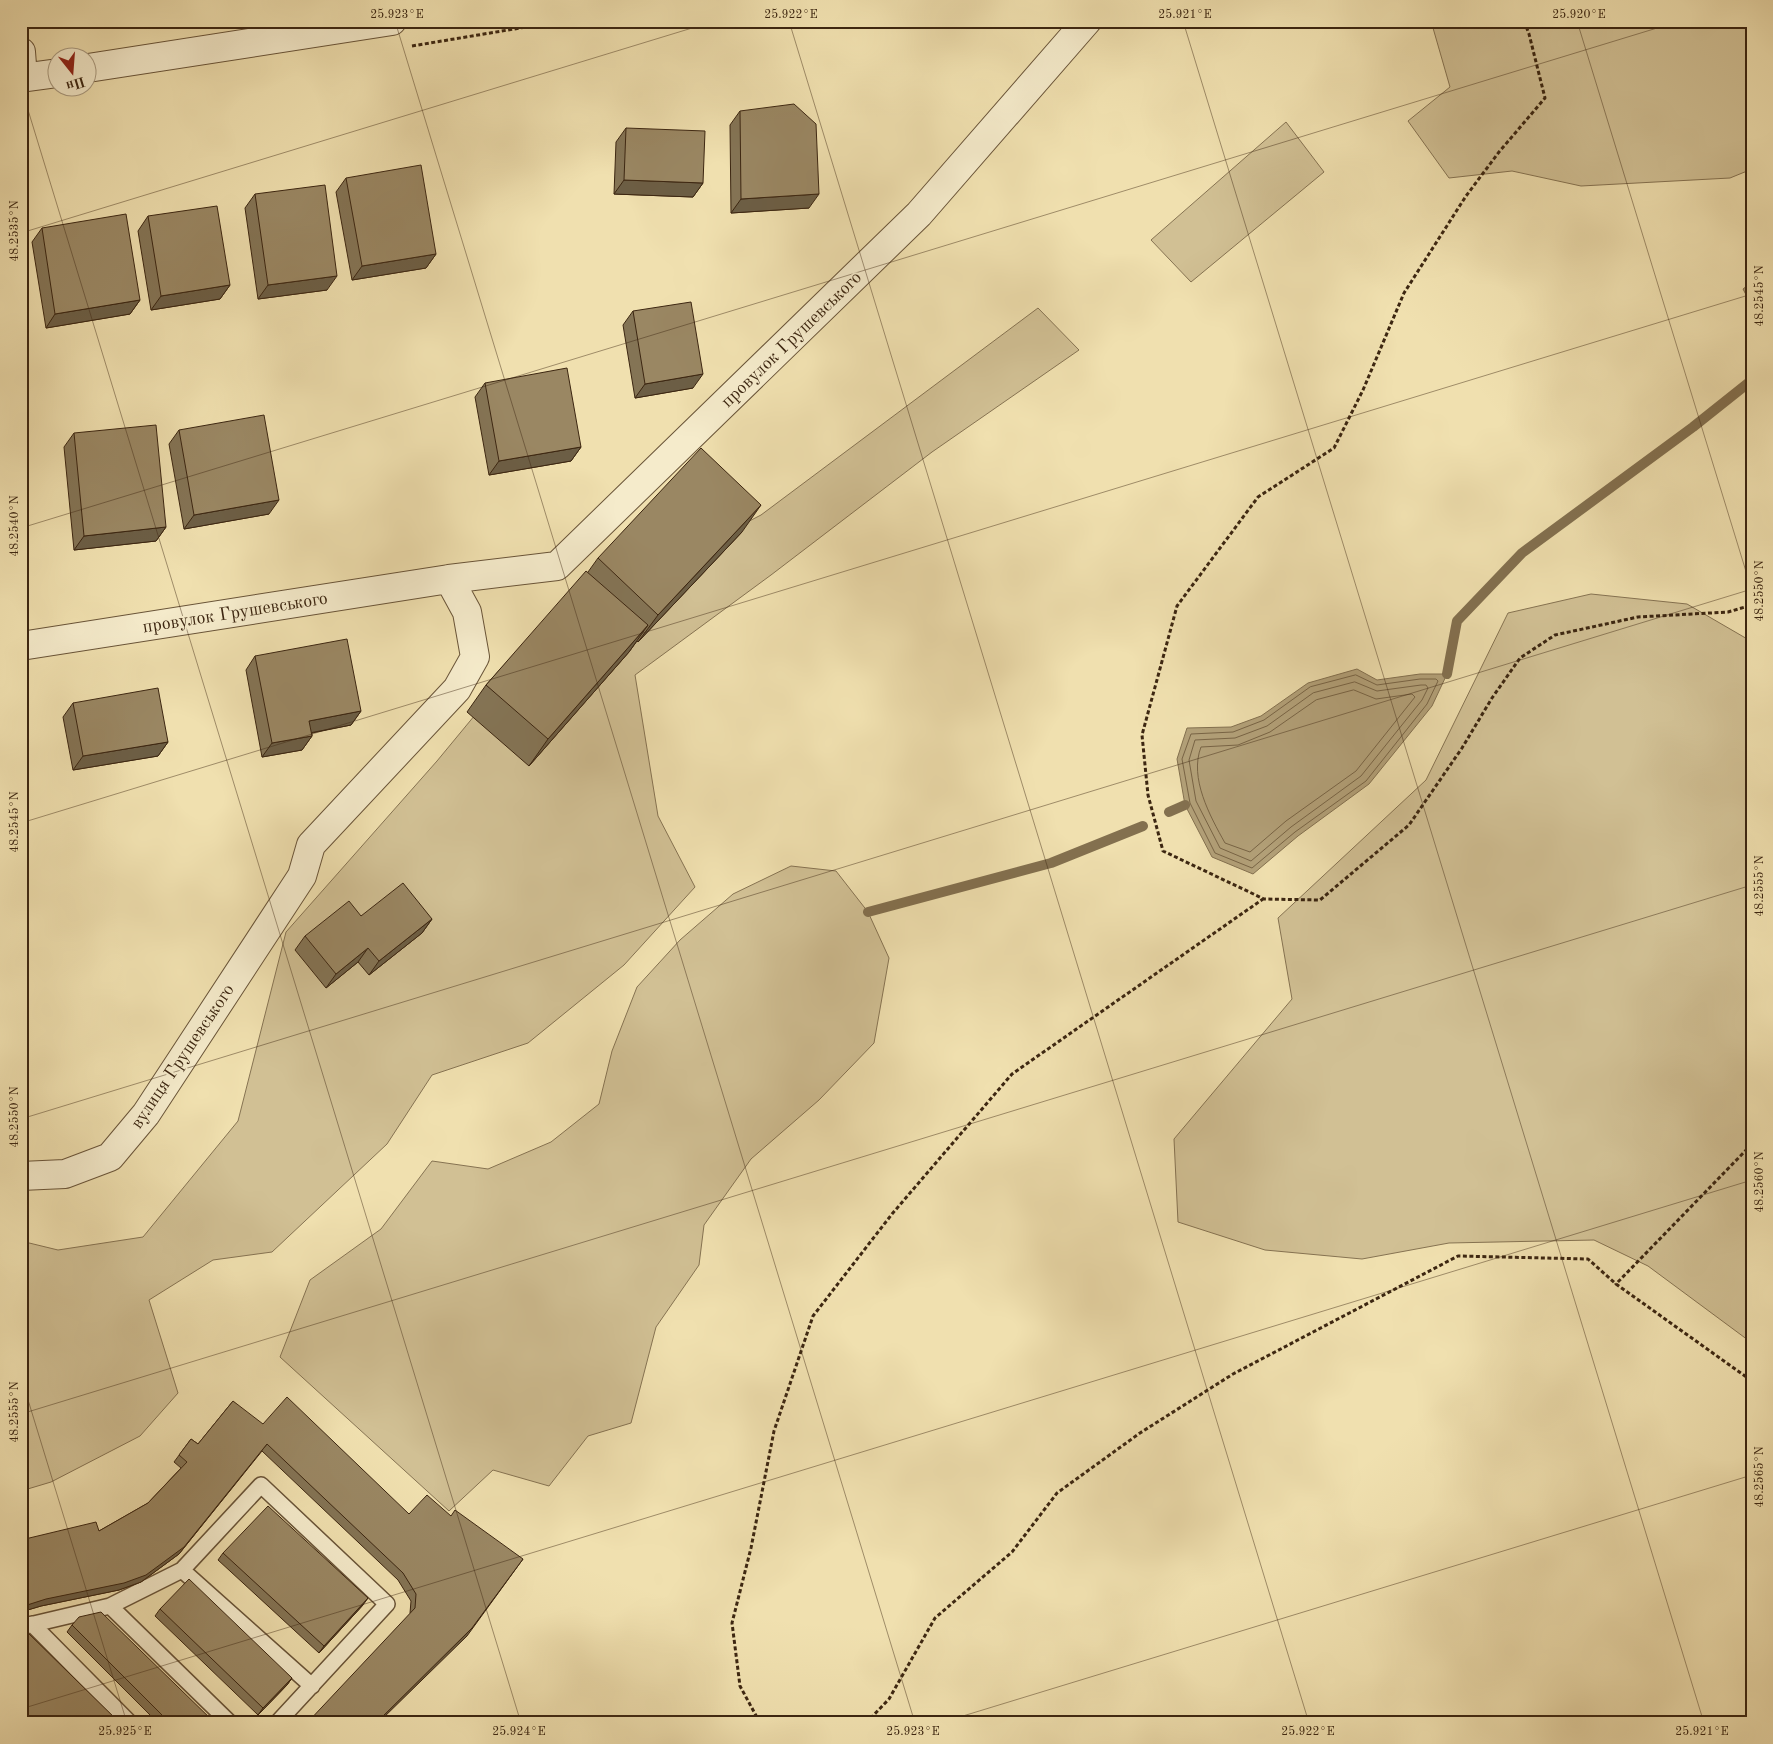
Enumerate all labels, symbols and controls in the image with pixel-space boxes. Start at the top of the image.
text: 25.923°E [370,8,424,21]
text: 25.922°E [764,8,818,21]
text: 25.921°E [1158,8,1212,21]
text: 25.920°E [1552,8,1606,21]
north arrow [48,48,98,98]
text: Пн [64,74,87,93]
text: 48.2535°N [8,200,21,262]
text: 48.2545°N [1753,265,1766,327]
street label: провулок Грушевського [718,268,865,411]
text: 48.2540°N [8,495,21,557]
text: 48.2550°N [1753,560,1766,622]
street label: провулок Грушевського [141,589,329,637]
text: 48.2545°N [8,791,21,853]
text: 48.2555°N [1753,855,1766,917]
street label: вулиця Грушевського [128,981,238,1132]
text: 48.2550°N [8,1086,21,1148]
text: 48.2560°N [1753,1151,1766,1213]
text: 48.2555°N [8,1381,21,1443]
text: 48.2565°N [1753,1446,1766,1508]
text: 25.925°E [98,1725,152,1738]
text: 25.924°E [492,1725,546,1738]
text: 25.923°E [886,1725,940,1738]
text: 25.922°E [1281,1725,1335,1738]
text: 25.921°E [1675,1725,1729,1738]

